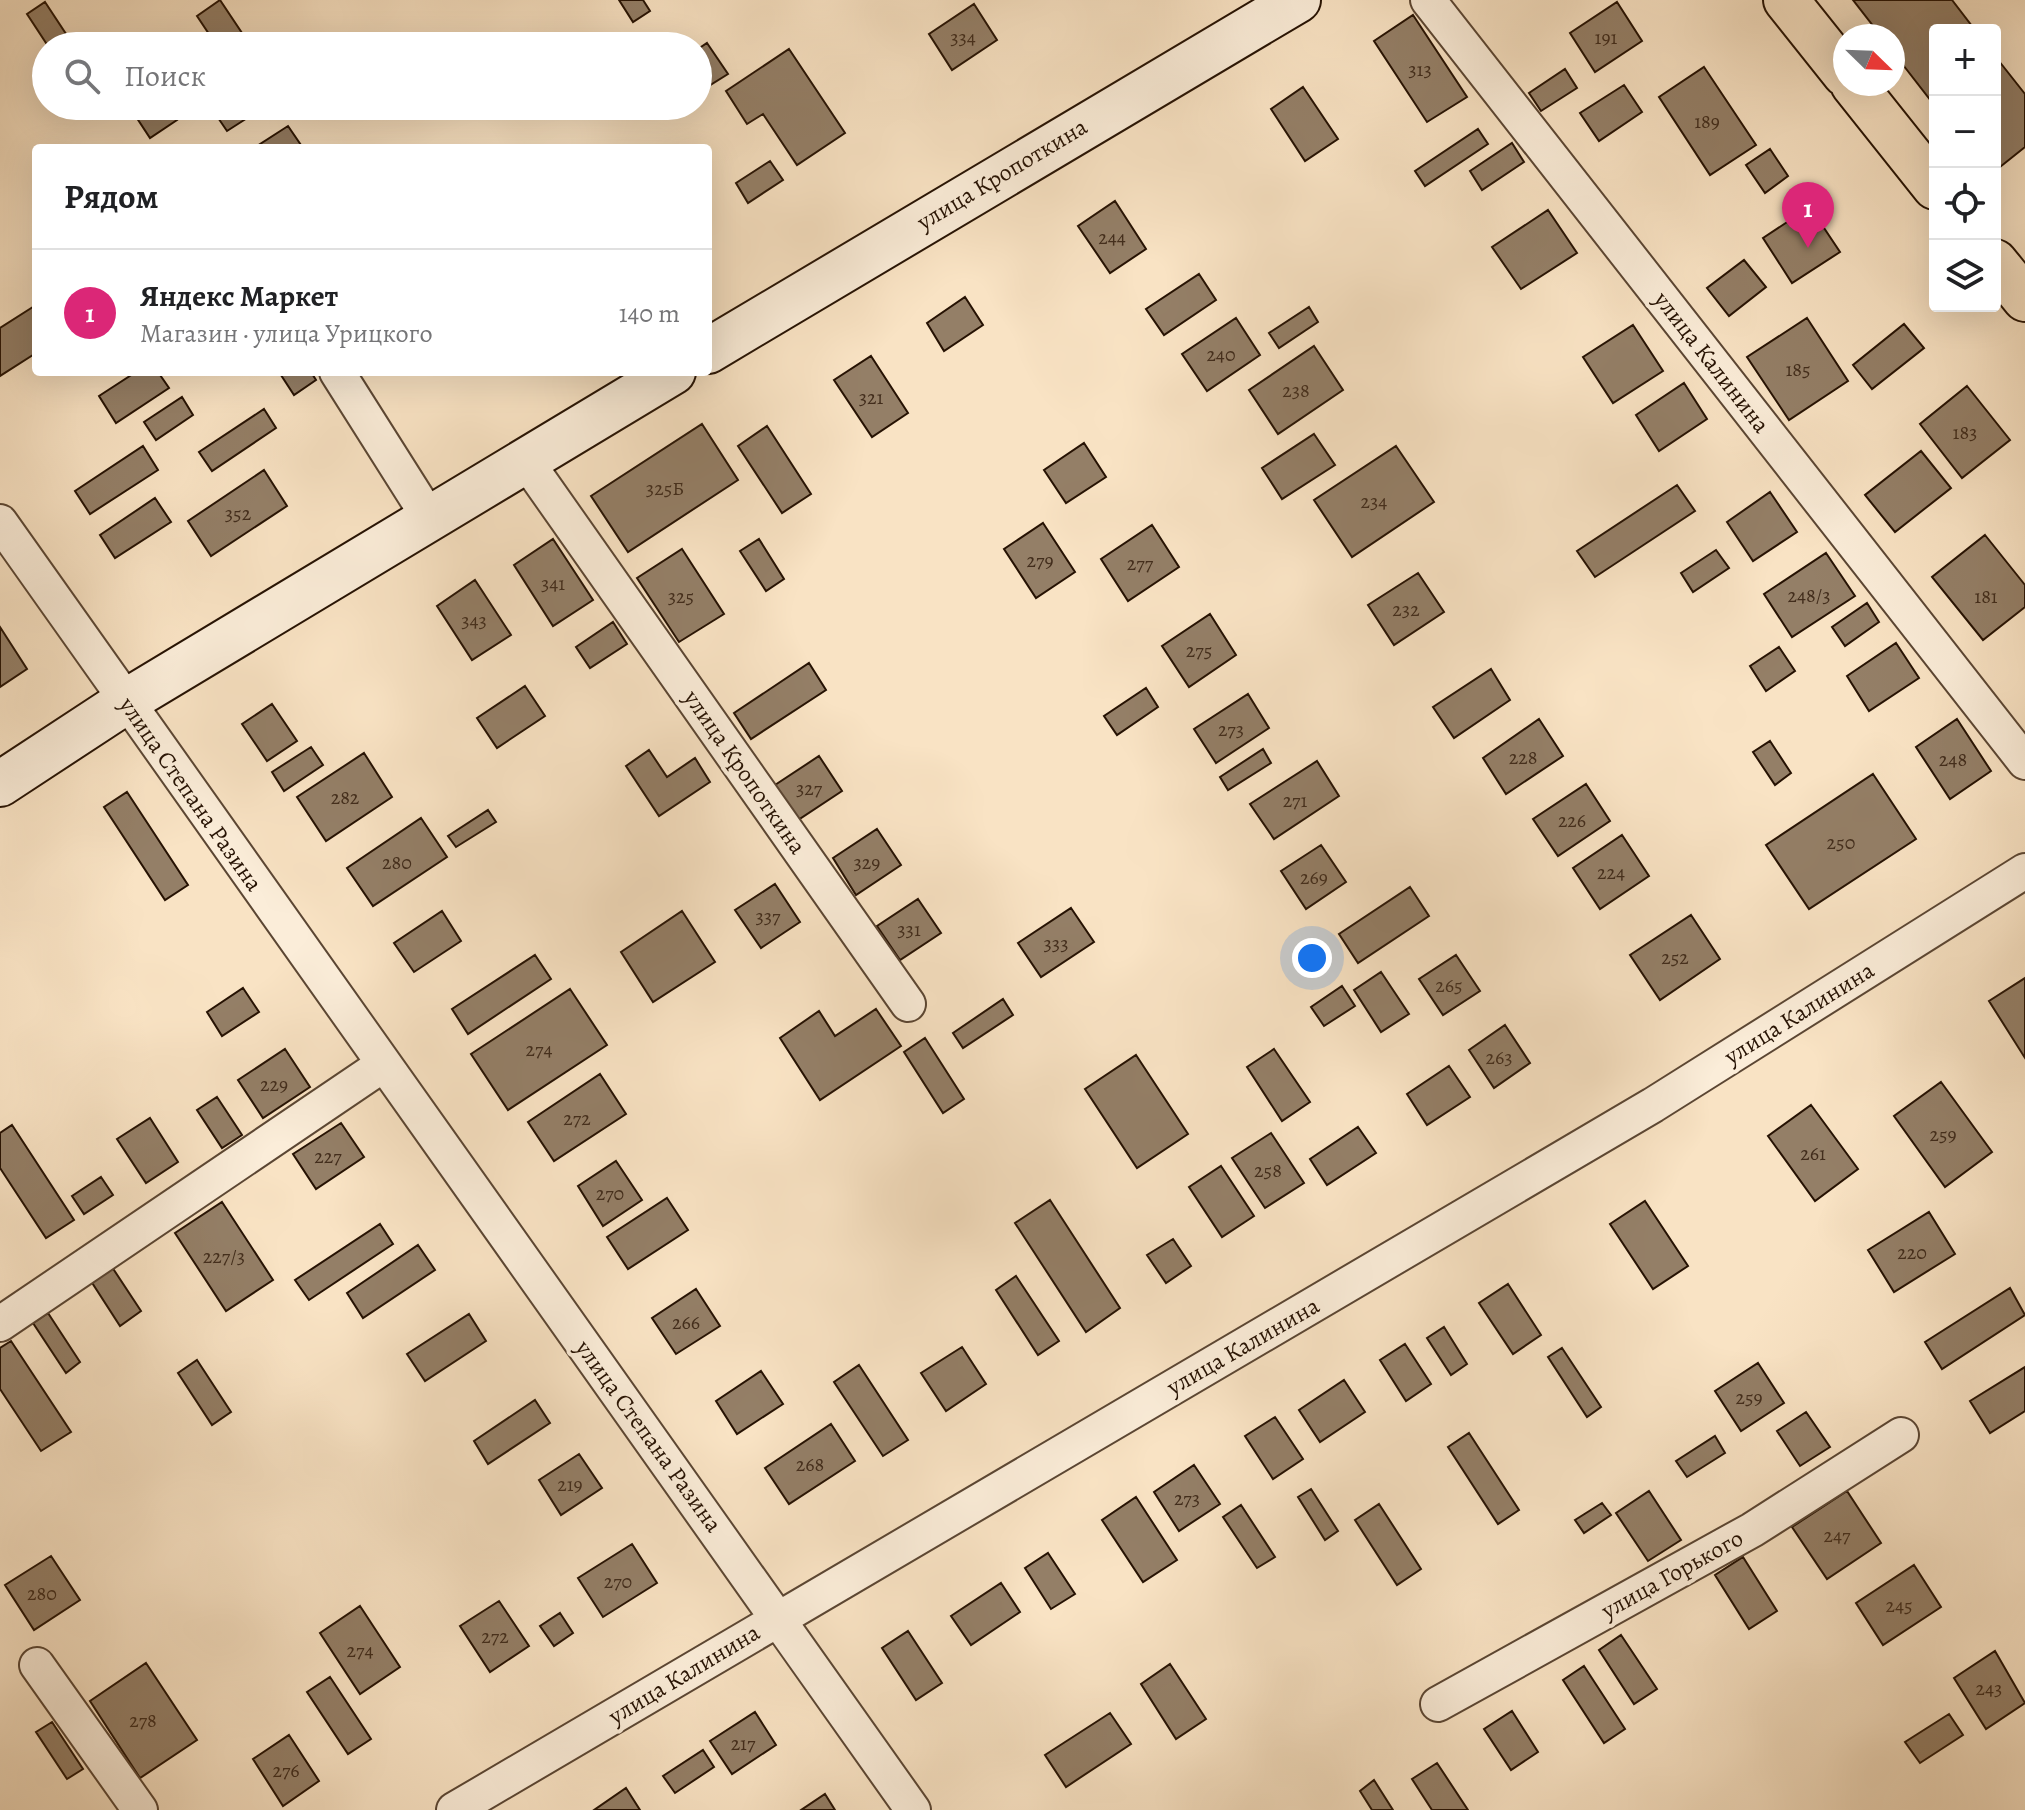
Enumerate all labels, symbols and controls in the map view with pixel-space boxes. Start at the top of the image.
house number: 334 [950,24,976,51]
house number: 191 [1595,24,1618,51]
north arrow [1833,24,1905,96]
map controls [1929,24,2001,312]
button: + [1929,24,2001,96]
search box [32,32,712,120]
icon: search [60,54,104,98]
text: Поиск [124,56,206,96]
house number: 313 [1408,56,1432,83]
button: − [1929,96,2001,168]
house number: 189 [1694,108,1720,135]
street label: улица Кропоткина [910,110,1093,238]
button: locate [1929,168,2001,240]
text: Рядом [64,173,158,220]
pin: 1 [1782,182,1834,248]
house number: 244 [1098,224,1126,251]
button: layers [1929,240,2001,312]
text: Яндекс Маркет [140,276,338,316]
street label: улица Калинина [1646,284,1777,439]
text: 1 [85,296,95,331]
text: 140 m [619,296,680,331]
text: Магазин · улица Урицкого [140,316,433,351]
house number: 240 [1206,341,1236,368]
house number: 185 [1785,356,1811,383]
house number: 238 [1282,377,1310,404]
house number: 321 [859,384,883,411]
house number: 183 [1953,419,1977,446]
house number: 325Б [646,475,684,502]
house number: 234 [1361,488,1387,515]
house number: 352 [225,500,252,527]
house number: 279 [1027,547,1054,574]
house number: 277 [1127,550,1154,577]
house number: 341 [541,570,565,597]
house number: 248/3 [1787,582,1831,609]
house number: 325 [668,583,694,610]
house number: 181 [1974,583,1998,610]
house number: 232 [1392,596,1420,623]
house number: 343 [461,607,487,634]
house number: 275 [1186,637,1212,664]
street label: улица Кропоткина [676,683,814,860]
street label: улица Степана Разина [111,690,270,898]
house number: 273 [1218,716,1244,743]
house number: 228 [1509,744,1537,771]
house number: 248 [1939,746,1967,773]
house number: 327 [796,775,823,802]
house number: 282 [331,784,360,811]
house number: 271 [1283,787,1308,814]
house number: 226 [1558,807,1586,834]
house number: 250 [1827,829,1855,856]
house number: 280 [382,849,412,876]
house number: 329 [854,849,880,876]
house number: 224 [1597,859,1625,886]
house number: 269 [1300,864,1328,891]
house number: 337 [755,903,781,930]
house number: 331 [897,916,921,943]
house number: 333 [1044,930,1068,957]
your location [1292,938,1332,978]
house number: 252 [1661,944,1689,971]
street label: улица Калинина [1717,954,1880,1072]
house number: 265 [1435,972,1463,999]
house number: 274 [526,1036,552,1063]
house number: 263 [1485,1044,1513,1071]
house number: 229 [260,1071,288,1098]
house number: 272 [563,1105,591,1132]
house number: 259 [1929,1121,1957,1148]
house number: 261 [1800,1140,1826,1167]
house number: 227 [314,1143,342,1170]
house number: 258 [1254,1157,1282,1184]
house number: 270 [596,1180,624,1207]
house number: 220 [1897,1239,1927,1266]
house number: 227/3 [203,1243,245,1270]
street label: улица Калинина [1160,1289,1325,1403]
house number: 266 [672,1309,700,1336]
street label: улица Степана Разина [568,1333,730,1539]
house number: 259 [1735,1384,1763,1411]
house number: 268 [796,1451,824,1478]
house number: 219 [557,1471,583,1498]
house number: 273 [1174,1485,1200,1512]
street label: улица Горького [1594,1522,1749,1627]
house number: 247 [1824,1522,1851,1549]
house number: 270 [604,1568,632,1595]
house number: 280 [27,1580,57,1607]
house number: 245 [1885,1592,1913,1619]
street label: улица Калинина [602,1616,766,1732]
house number: 272 [481,1623,509,1650]
house number: 274 [347,1637,373,1664]
house number: 243 [1976,1675,2002,1702]
house number: 278 [129,1707,157,1734]
house number: 217 [731,1730,756,1757]
house number: 276 [272,1757,300,1784]

